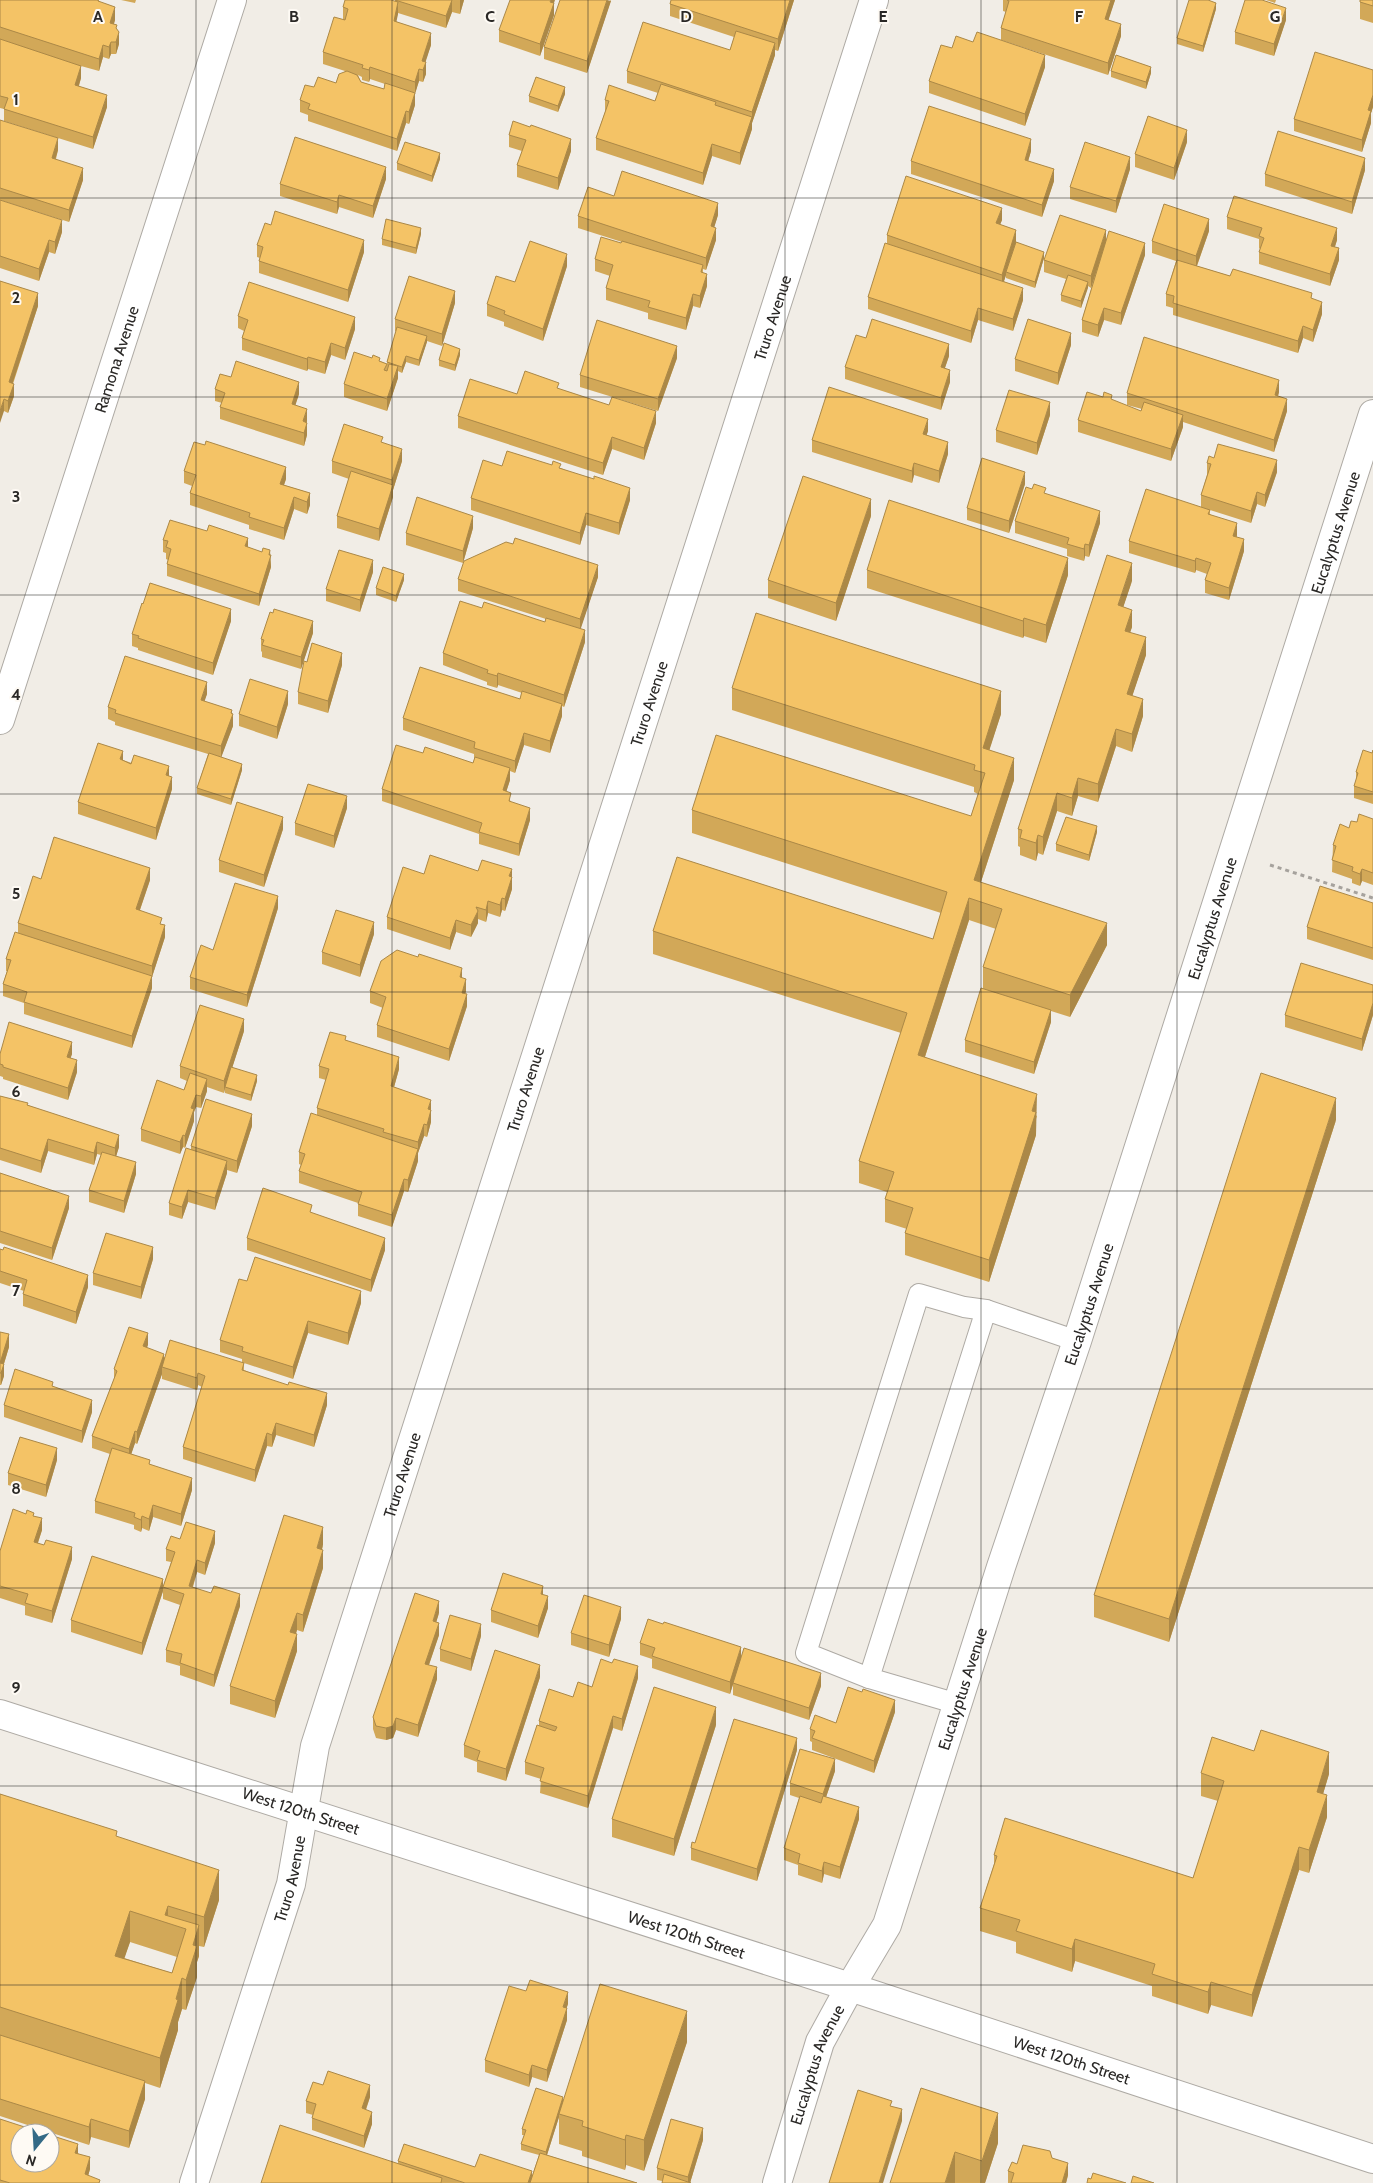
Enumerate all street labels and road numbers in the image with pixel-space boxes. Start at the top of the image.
street label: Truro Avenue [750,273,795,363]
street label: Ramona Avenue [91,304,143,415]
street label: Eucalyptus Avenue [1307,469,1364,596]
street label: Truro Avenue [627,659,672,749]
street label: Eucalyptus Avenue [1184,855,1241,982]
street label: Truro Avenue [503,1044,548,1135]
street label: Eucalyptus Avenue [1060,1241,1118,1368]
street label: Truro Avenue [380,1430,425,1520]
street label: Eucalyptus Avenue [934,1625,991,1753]
street label: West 120th Street [240,1783,362,1839]
street label: Truro Avenue [270,1834,309,1925]
street label: West 120th Street [625,1907,748,1963]
street label: Eucalyptus Avenue [786,2001,849,2127]
street label: West 120th Street [1010,2032,1133,2089]

